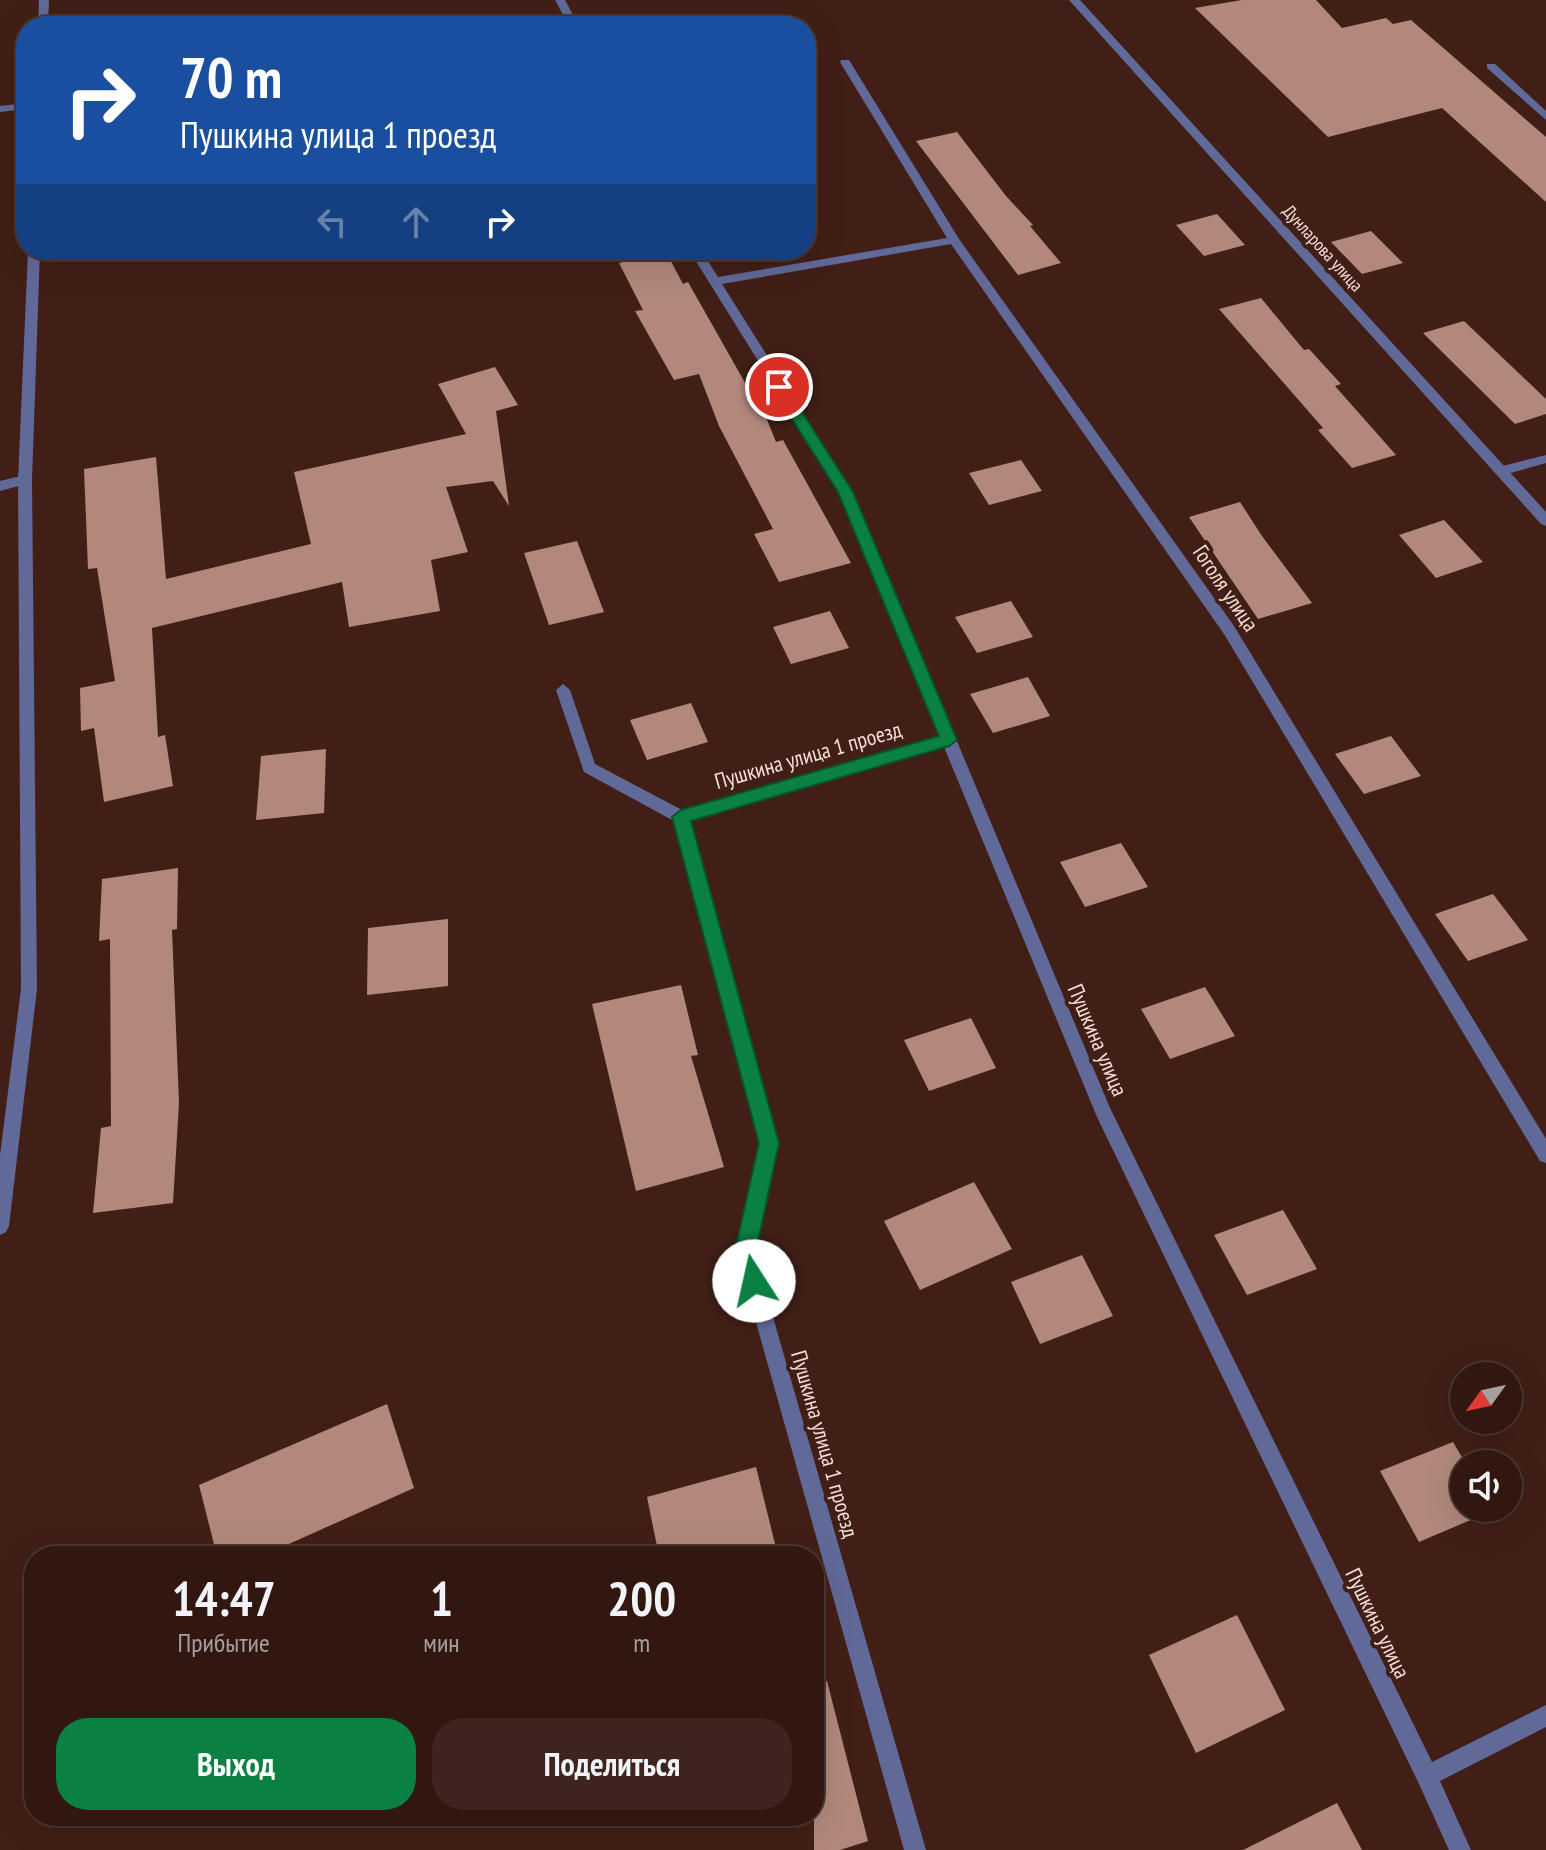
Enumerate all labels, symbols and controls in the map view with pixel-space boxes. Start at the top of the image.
text: 70 m [180,41,282,113]
icon: right [48,48,152,152]
text: Пушкина улица 1 проезд [180,111,496,158]
icon: left [310,200,354,244]
icon: ahead [394,200,438,244]
icon: right [478,200,522,244]
street label: Дунларова улица [1278,200,1368,296]
pin [745,353,813,421]
icon: arrive [757,365,801,409]
street label: Гоголя улица [1187,539,1265,637]
street label: Пушкина улица 1 проезд [711,715,905,795]
street label: Пушкина улица [1062,980,1134,1100]
position arrow [712,1239,796,1323]
street label: Пушкина улица 1 проезд [785,1347,865,1541]
north arrow [1450,1362,1522,1434]
map controls [1450,1362,1522,1522]
button: sound [1450,1450,1522,1522]
street label: Пушкина улица [1339,1563,1417,1683]
text: 14:47 [172,1567,276,1629]
text: 1 [430,1567,453,1629]
text: 200 [607,1567,676,1629]
text: Прибытие [178,1626,270,1659]
text: мин [423,1626,460,1659]
text: m [633,1626,650,1659]
button: Выход [56,1718,416,1810]
button: Поделиться [432,1718,792,1810]

